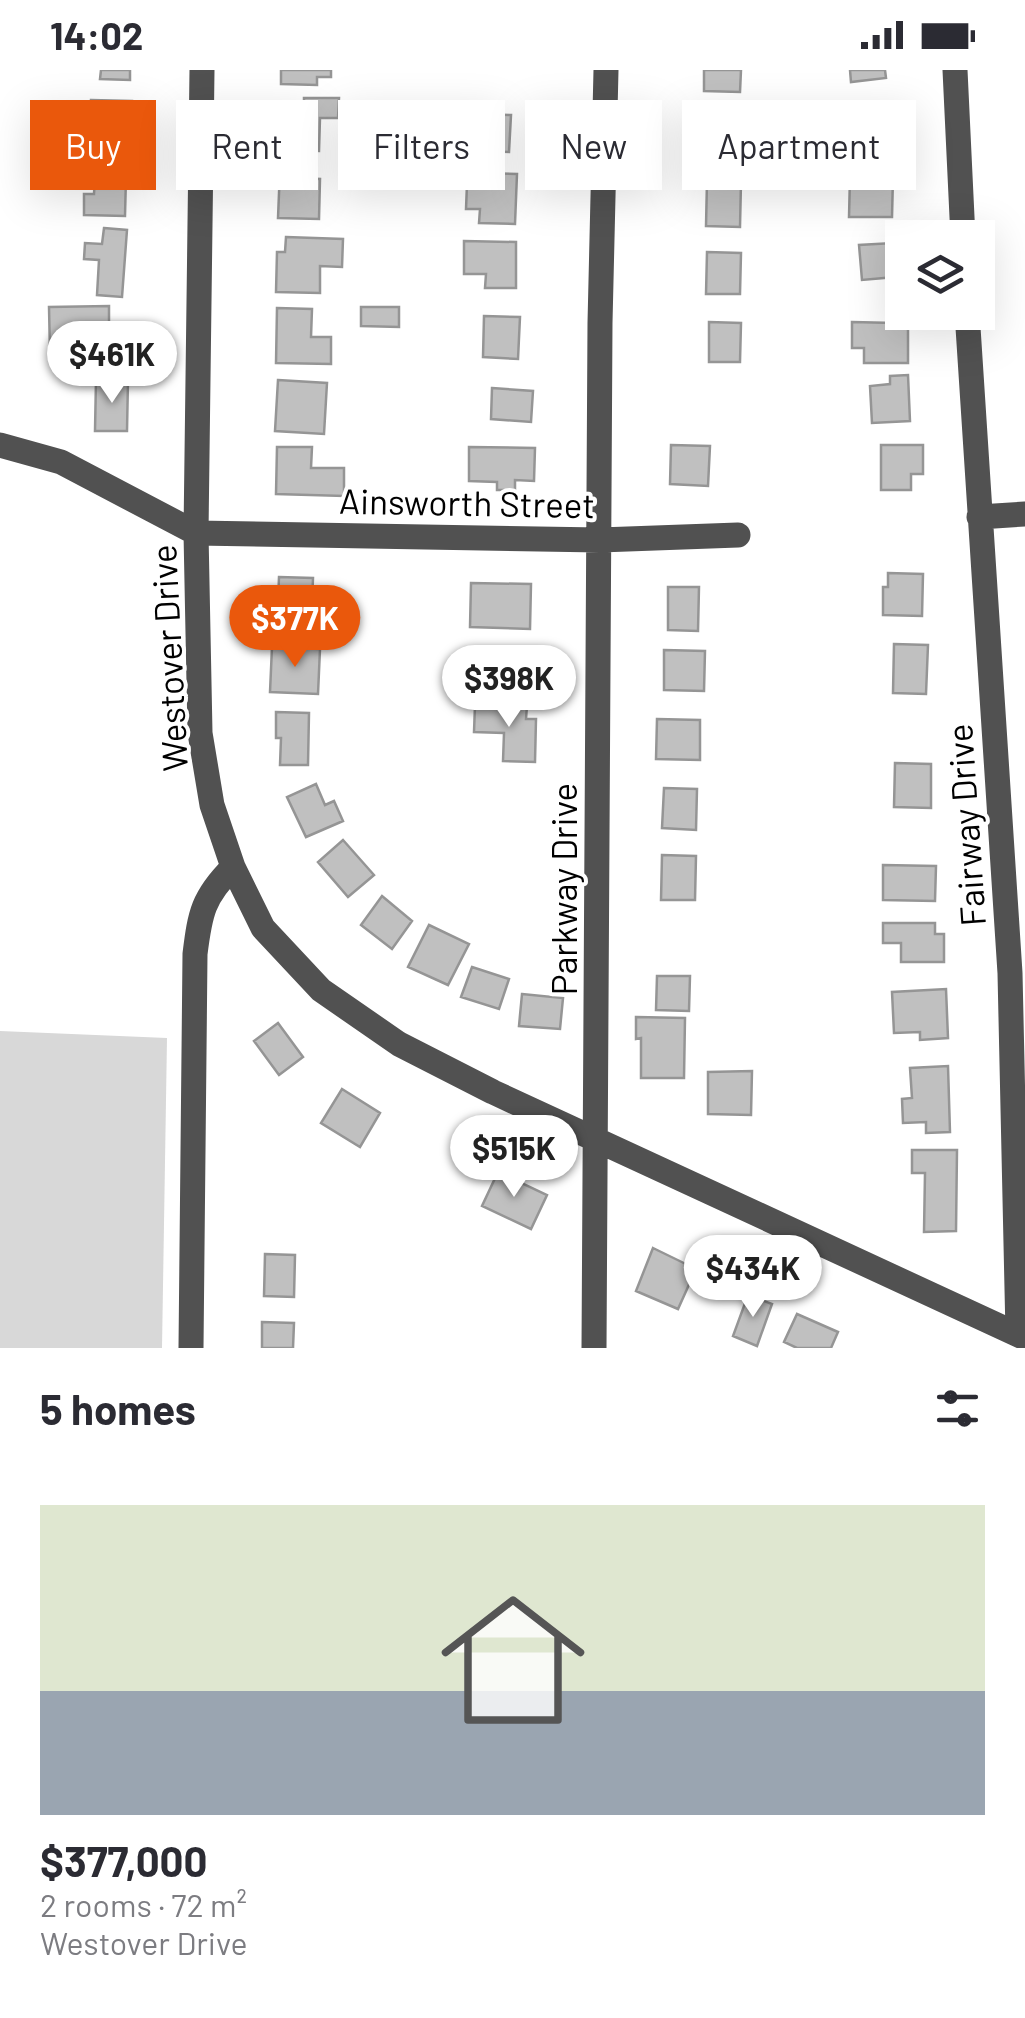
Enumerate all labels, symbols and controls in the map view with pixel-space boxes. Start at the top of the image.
text: 14:02 [50,12,143,58]
chip: Buy [30,100,156,190]
chip: Rent [176,100,318,190]
chip: Filters [338,100,505,190]
chip: New [525,100,662,190]
chip: Apartment [682,100,916,190]
map controls [885,220,995,330]
button: layers [885,220,995,330]
pin: $461K [42,321,182,406]
text: $461K [69,334,155,372]
street label: Ainsworth Street [339,479,595,525]
street label: Westover Drive [141,543,195,773]
pin: $377K [225,585,365,670]
text: $377K [251,598,339,636]
pin: $398K [439,645,579,730]
text: $398K [464,658,554,696]
street label: Fairway Drive [937,722,993,928]
street label: Parkway Drive [542,783,584,995]
pin: $515K [444,1115,584,1200]
text: $515K [472,1128,556,1166]
pin: $434K [683,1235,823,1320]
text: $434K [706,1248,800,1286]
icon: filters [930,1381,985,1436]
text: 5 homes [40,1383,196,1433]
icon: home [423,1570,603,1750]
text: $377,000 [40,1835,207,1885]
text: 2 rooms · 72 m² [40,1885,247,1923]
text: Westover Drive [40,1923,248,1961]

